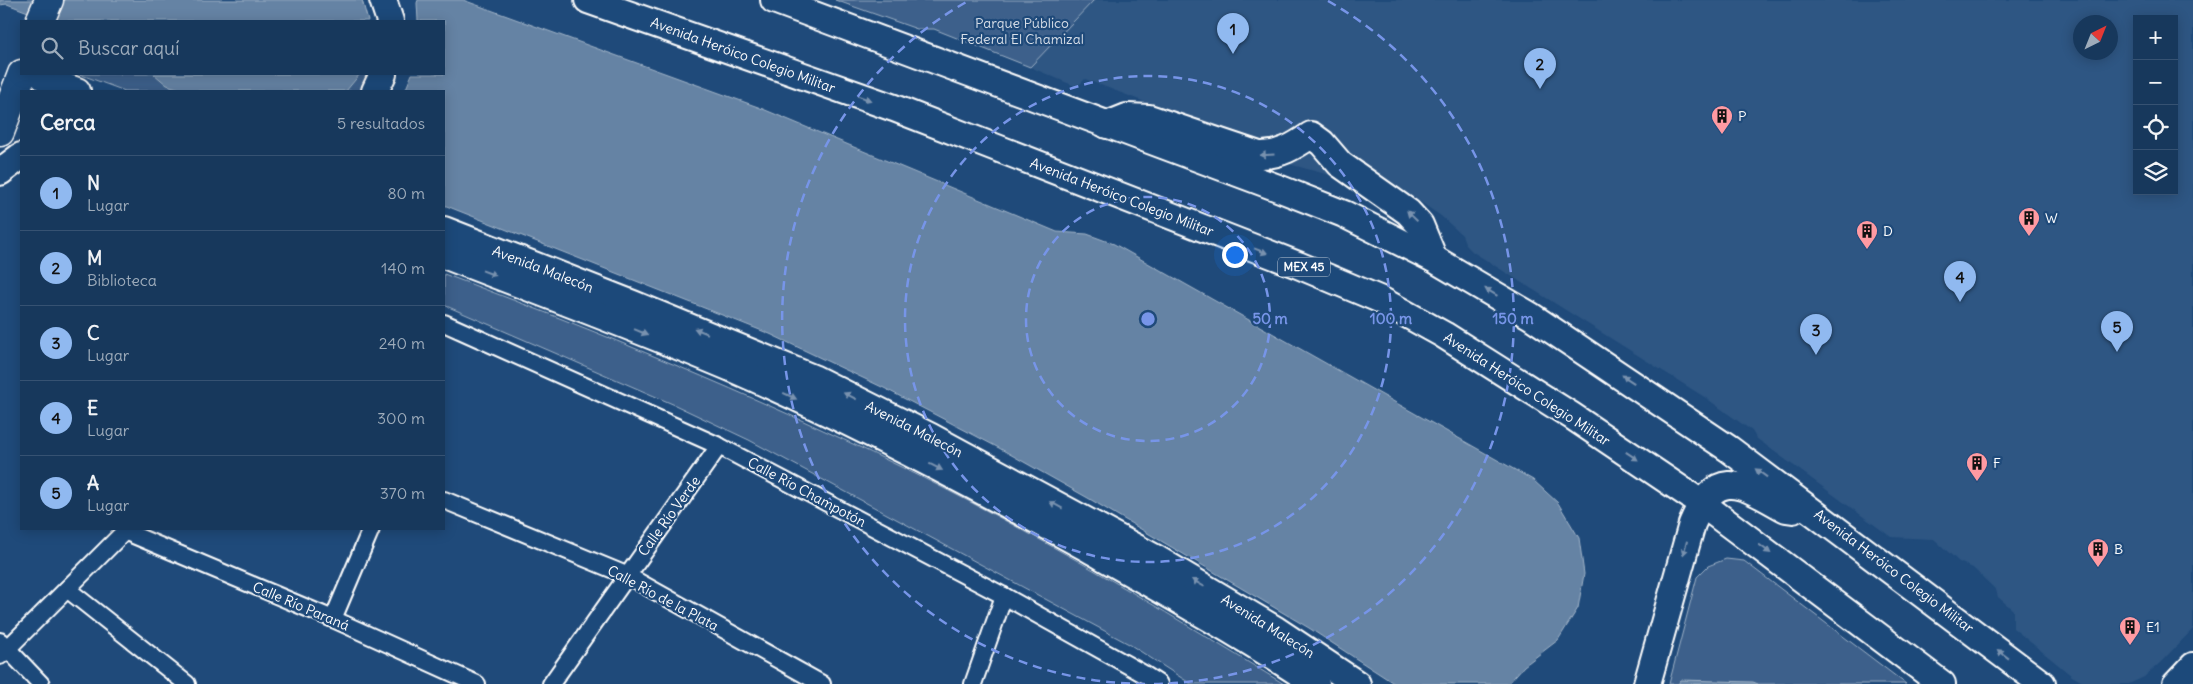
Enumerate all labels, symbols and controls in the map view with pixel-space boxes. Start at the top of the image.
street label: Avenida Heróico Colegio Militar [648,13,838,97]
pin: 1 [1217,13,1249,54]
park label: Parque Público Federal El Chamizal [960,14,1084,48]
north arrow [2073,15,2118,60]
map controls [2133,15,2178,195]
button: + [2133,15,2178,60]
search box [20,20,445,75]
icon: search [38,34,66,62]
text: Buscar aquí [78,36,179,60]
pin: 2 [1524,48,1556,89]
button: − [2133,60,2178,105]
one-way arrow [857,95,872,102]
building icon: P [1710,104,1734,135]
button: locate [2133,105,2178,150]
place label: P [1738,107,1746,125]
text: Cerca [40,109,95,136]
text: 5 resultados [337,113,425,133]
button: layers [2133,150,2178,195]
one-way arrow [1259,151,1275,159]
street label: Avenida Heróico Colegio Militar [1028,154,1217,240]
text: N [87,171,100,195]
text: 1 [53,183,59,203]
text: 80 m [387,183,425,203]
text: Lugar [87,195,129,215]
building icon: W [2017,206,2041,237]
place label: W [2045,209,2058,227]
one-way arrow [1406,210,1418,222]
building icon: D [1855,219,1879,250]
place label: D [1883,222,1893,240]
street label: Avenida Malecón [490,241,596,297]
your location [1222,242,1248,268]
text: M [87,246,102,270]
one-way arrow [1254,247,1269,255]
text: 2 [52,258,60,278]
text: 140 m [381,258,425,278]
road number: MEX 45 [1278,258,1330,276]
pin: 4 [1944,261,1976,302]
one-way arrow [482,269,497,277]
text: Biblioteca [87,270,157,290]
one-way arrow [1485,288,1498,297]
text: 50 m [1252,309,1288,328]
text: 100 m [1370,309,1412,328]
text: 150 m [1492,309,1534,328]
centre of rings [1139,310,1157,328]
pin: 5 [2101,311,2133,352]
pin: 3 [1800,314,1832,355]
text: C [87,321,100,345]
one-way arrow [693,327,708,335]
one-way arrow [634,328,649,336]
street label: Avenida Heróico Colegio Militar [1440,328,1614,450]
text: 3 [51,333,61,353]
text: 240 m [379,333,425,353]
text: Lugar [87,345,129,365]
one-way arrow [1621,375,1635,384]
one-way arrow [783,392,797,400]
one-way arrow [843,392,857,400]
text: E [87,396,98,420]
street label: Avenida Malecón [862,397,966,461]
text: 4 [51,408,61,428]
text: 300 m [377,408,425,428]
text: Lugar [87,420,129,440]
one-way arrow [1625,451,1638,461]
building icon: F [1965,451,1989,482]
street label: Calle Río Champotón [745,453,869,531]
place label: F [1993,454,2001,472]
one-way arrow [929,463,943,471]
one-way arrow [1755,467,1768,478]
text: A [87,471,99,495]
street label: Calle Río Verde [634,472,704,560]
text: 5 [51,483,61,503]
text: 370 m [380,483,425,503]
text: Lugar [87,495,129,515]
one-way arrow [1049,500,1062,509]
street label: Avenida Heróico Colegio Militar [1811,505,1978,637]
building icon: B [2086,537,2110,568]
place label: B [2114,540,2123,558]
one-way arrow [1680,541,1688,556]
one-way arrow [1758,544,1772,554]
street label: Calle Río de la Plata [604,561,722,635]
street label: Calle Río Paraná [250,578,352,634]
one-way arrow [1191,579,1204,588]
street label: Avenida Malecón [1218,590,1318,662]
building icon: E1 [2118,615,2142,646]
place label: E1 [2146,618,2160,636]
one-way arrow [1997,649,2010,660]

